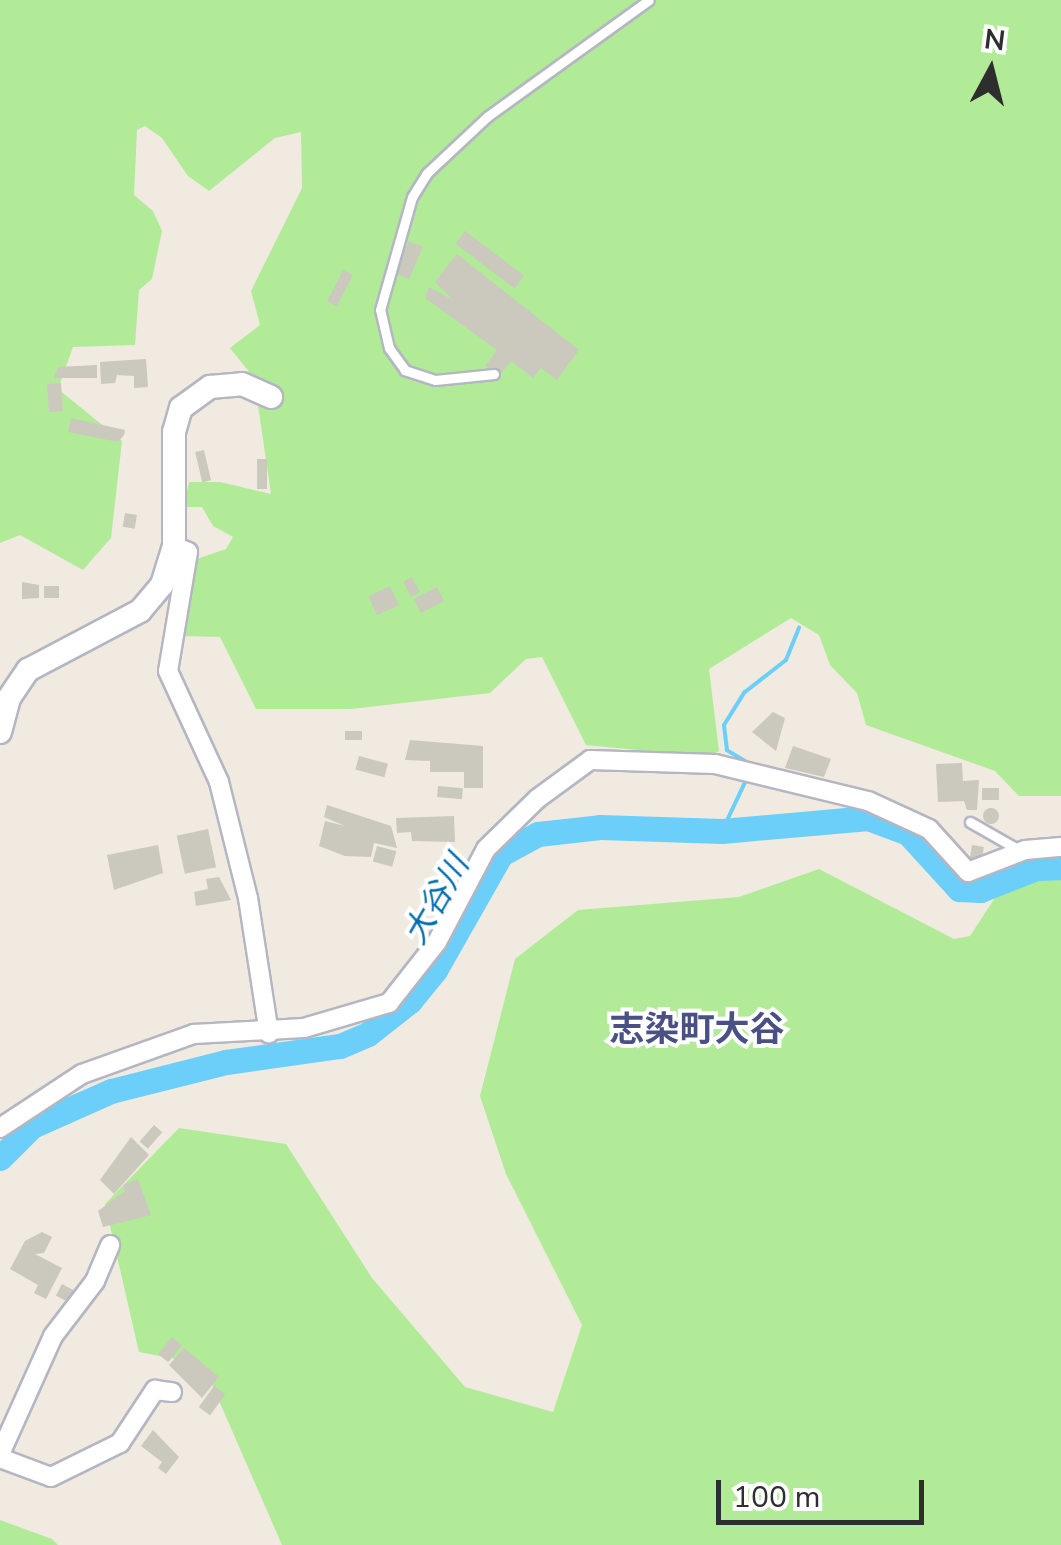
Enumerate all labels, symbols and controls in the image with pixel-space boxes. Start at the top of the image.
north arrow [941,20,1041,120]
text: N [982,20,1007,60]
water label: 大谷川 [396,849,478,951]
district label: 志染町大谷 [610,1009,784,1051]
scale bar [721,1460,928,1522]
text: 100 m [733,1477,820,1518]

